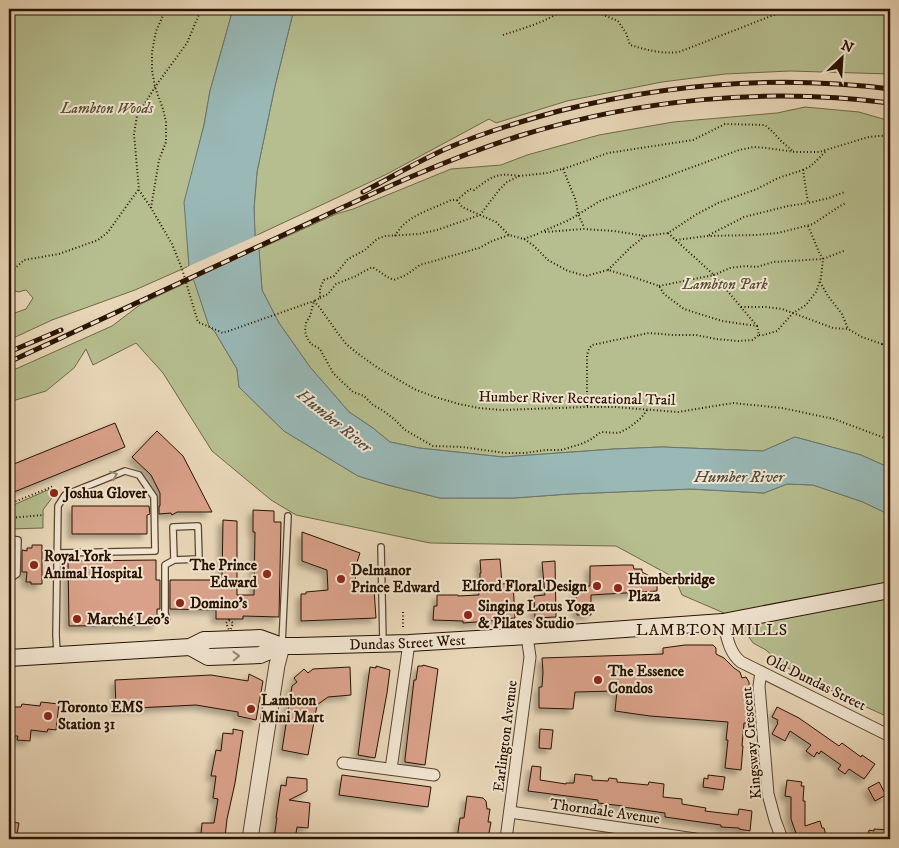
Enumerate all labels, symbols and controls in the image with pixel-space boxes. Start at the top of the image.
north arrow [816,32,866,82]
text: N [838,37,857,58]
park label: Lambton Woods [60,99,154,118]
park label: Lambton Park [682,275,768,294]
water label: Humber River [292,384,377,458]
street label: Humber River Recreational Trail [478,387,676,410]
water label: Humber River [693,467,785,487]
one-way arrow [110,471,118,481]
place label: Joshua Glover [62,484,148,503]
marker: Joshua Glover [48,487,60,499]
place label: Royal York Animal Hospital [43,547,143,583]
place label: The Prince Edward [189,556,258,592]
marker: Royal York Animal Hospital [28,559,40,571]
place label: Delmanor Prince Edward [351,561,440,597]
marker: The Prince Edward [261,568,273,580]
place label: Humberbridge Plaza [628,570,716,606]
marker: Delmanor Prince Edward [335,573,347,585]
place label: Elford Floral Design [462,577,587,596]
marker: Elford Floral Design [591,580,603,592]
marker: Humberbridge Plaza [612,582,624,594]
place label: Domino's [190,594,247,613]
marker: Domino's [174,597,186,609]
place label: Singing Lotus Yoga & Pilates Studio [478,597,596,633]
marker: Singing Lotus Yoga & Pilates Studio [462,609,474,621]
place label: Marché Leo’s [87,610,169,629]
marker: Marché Leo’s [71,613,83,625]
district label: LAMBTON MILLS [636,620,788,640]
street label: Dundas Street West [349,631,466,655]
one-way arrow [232,650,240,661]
street label: Old Dundas Street [762,650,869,715]
place label: The Essence Condos [607,662,685,698]
marker: The Essence Condos [592,674,604,686]
street label: Earlington Avenue [489,679,522,793]
street label: Kingsway Crescent [737,686,766,800]
place label: Lambton Mini Mart [261,691,324,727]
place label: Toronto EMS Station 31 [57,698,143,734]
marker: Lambton Mini Mart [245,703,257,715]
marker: Toronto EMS Station 31 [42,710,54,722]
street label: Thorndale Avenue [549,794,661,829]

